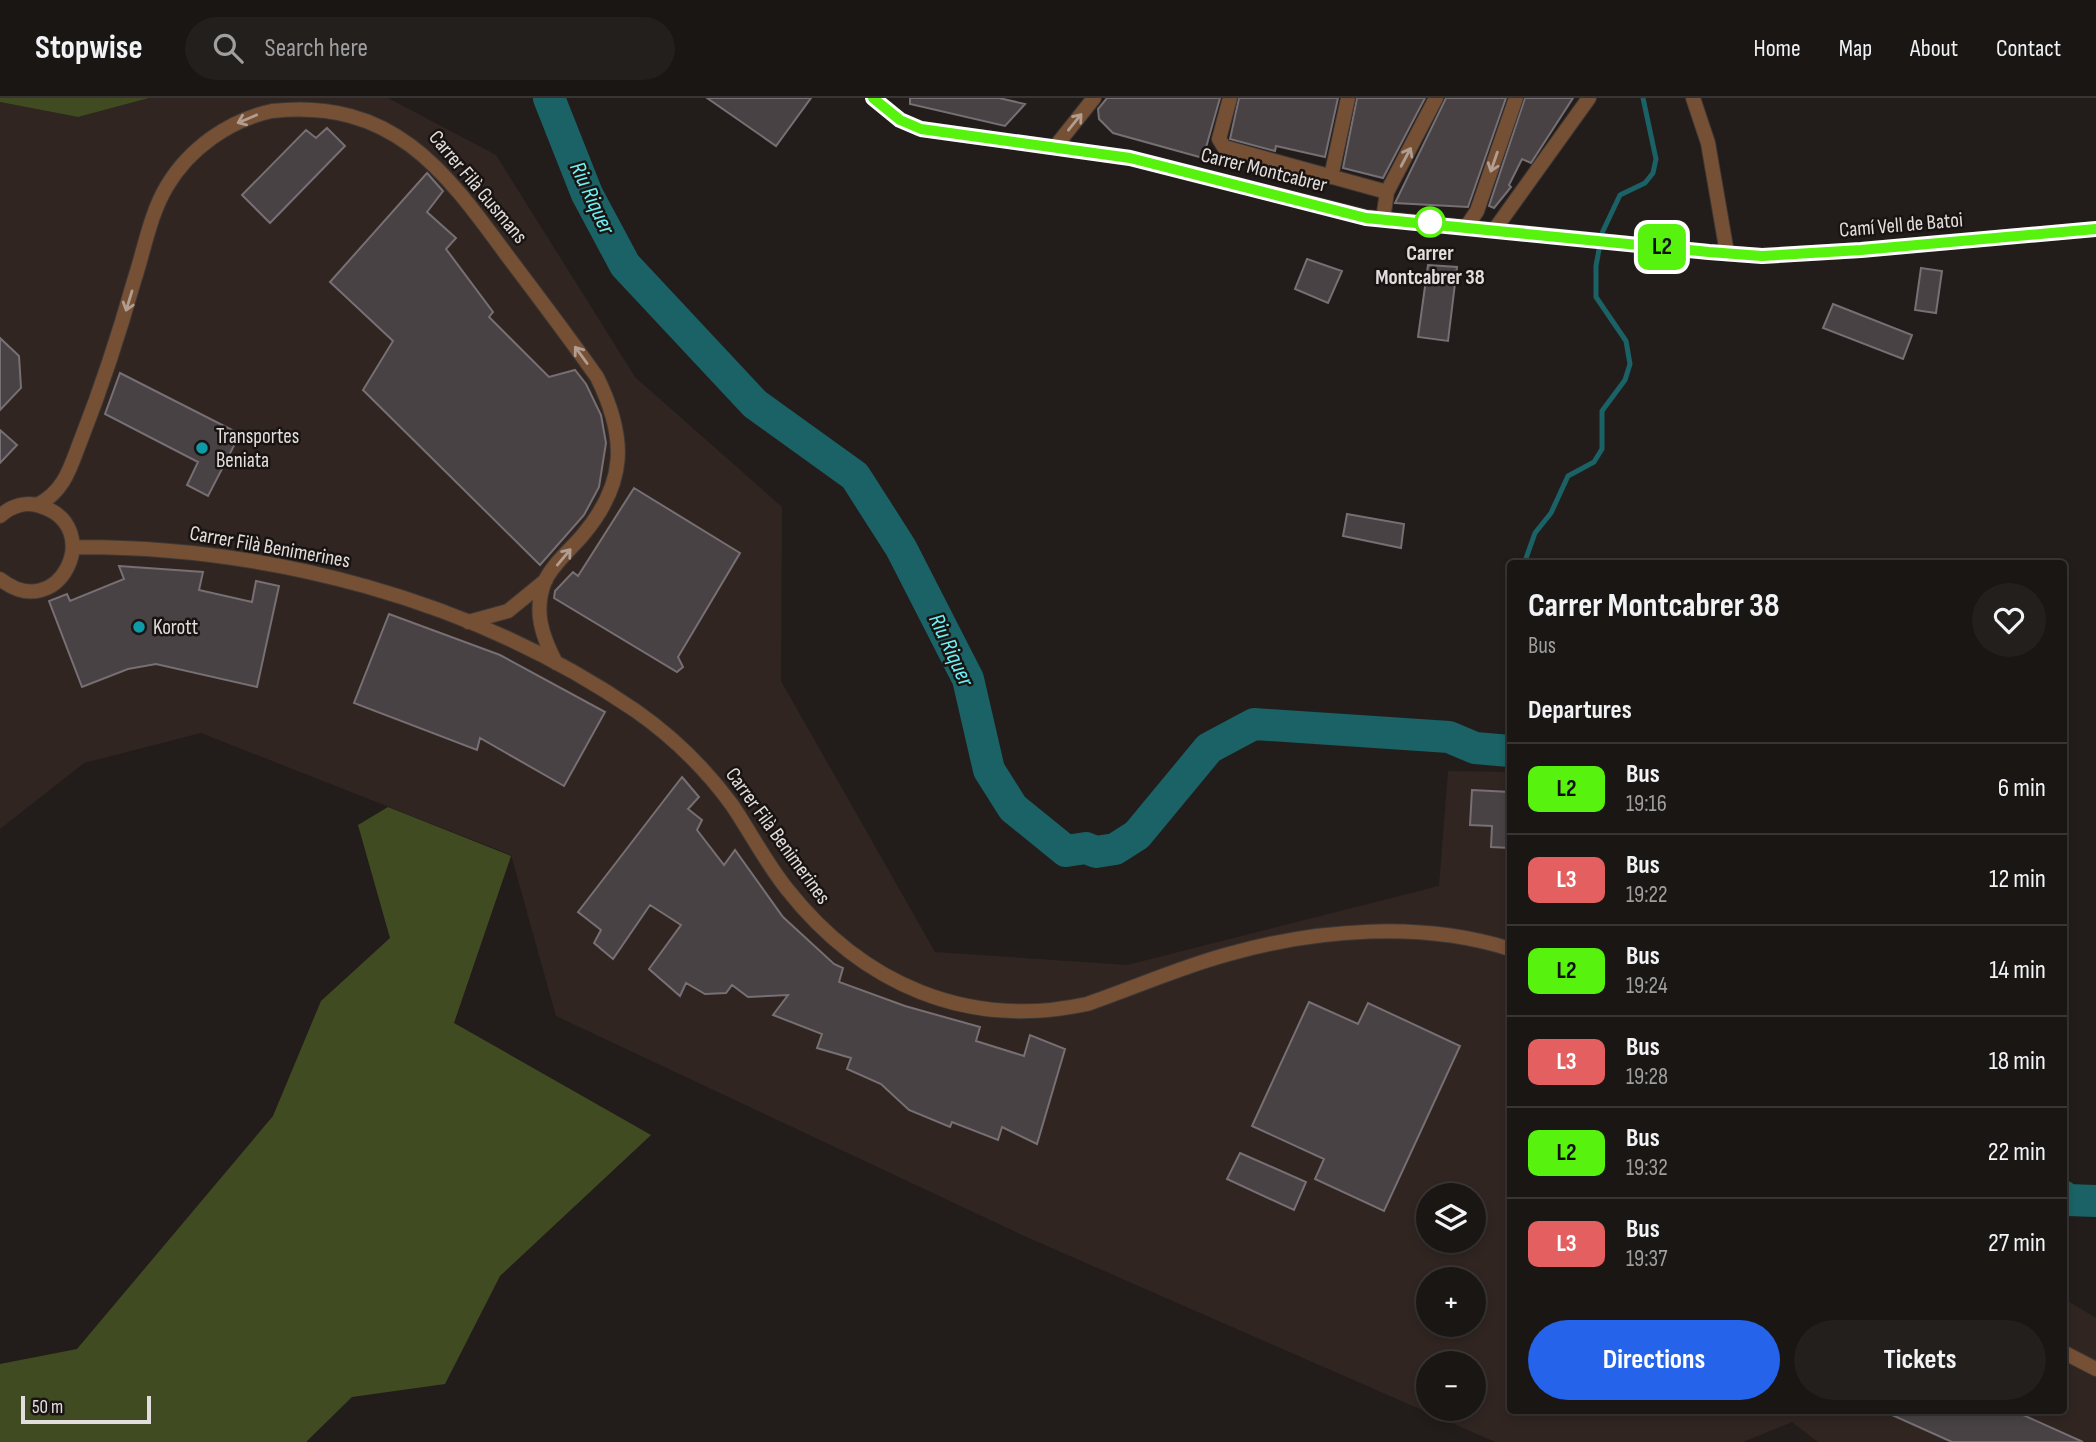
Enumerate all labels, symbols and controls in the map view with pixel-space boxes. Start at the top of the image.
search box [185,17,675,80]
text: Stopwise [35,28,143,68]
icon: search [209,29,247,67]
text: Search here [265,33,368,64]
text: Home [1753,34,1801,63]
text: Map [1839,34,1872,63]
text: About [1910,34,1958,63]
text: Contact [1996,34,2061,63]
one-way arrow [237,113,259,126]
one-way arrow [1067,114,1082,132]
street label: Carrer Filà Gusmans [423,125,533,249]
street label: Carrer Montcabrer [1198,142,1330,198]
one-way arrow [1399,148,1413,168]
one-way arrow [1487,151,1499,173]
water label: Riu Riquer [563,157,621,240]
marker: Carrer Montcabrer 38 [1415,207,1445,237]
street label: Camí Vell de Batoi [1838,207,1964,243]
line badge: L2 [1630,224,1694,270]
text: L2 [1652,232,1672,261]
place label: Carrer Montcabrer 38 [1375,241,1485,290]
one-way arrow [121,289,134,311]
one-way arrow [574,346,589,365]
place label: Transportes Beniata [216,424,299,473]
marker: Transportes Beniata [194,440,210,456]
street label: Carrer Filà Benimerines [188,521,352,573]
one-way arrow [557,548,572,566]
button: heart [1972,583,2046,657]
text: Carrer Montcabrer 38 [1528,586,1779,626]
water label: Riu Riquer [922,609,980,692]
place label: Korott [153,615,198,640]
marker: Korott [131,619,147,635]
text: Bus [1528,632,1556,660]
text: Departures [1528,695,1632,726]
text: Bus [1626,759,1660,790]
street label: Carrer Filà Benimerines [720,763,836,909]
text: 6 min [1998,773,2046,804]
text: L2 [1556,774,1577,803]
text: 19:16 [1626,790,1667,818]
text: Bus [1626,850,1660,881]
text: 12 min [1989,864,2046,895]
text: L3 [1556,865,1577,894]
text: 19:22 [1626,881,1668,909]
text: Bus [1626,941,1660,972]
text: 14 min [1989,955,2046,986]
text: L2 [1556,956,1577,985]
text: 19:24 [1626,972,1668,1000]
text: Bus [1626,1032,1660,1063]
text: 18 min [1989,1046,2046,1077]
text: L3 [1556,1047,1577,1076]
text: 19:28 [1626,1063,1668,1091]
text: Bus [1626,1123,1660,1154]
text: 22 min [1988,1137,2046,1168]
text: L2 [1556,1138,1577,1167]
text: 19:32 [1626,1154,1668,1182]
map controls [1416,1183,1486,1421]
button: layers [1416,1183,1486,1253]
text: Bus [1626,1214,1660,1245]
text: 27 min [1988,1228,2046,1259]
text: L3 [1556,1229,1577,1258]
text: 19:37 [1626,1245,1667,1273]
button: + [1416,1267,1486,1337]
button: Directions [1528,1320,1780,1400]
button: Tickets [1794,1320,2046,1400]
button: − [1416,1351,1486,1421]
scale bar [21,1393,150,1425]
text: 50 m [32,1396,63,1419]

